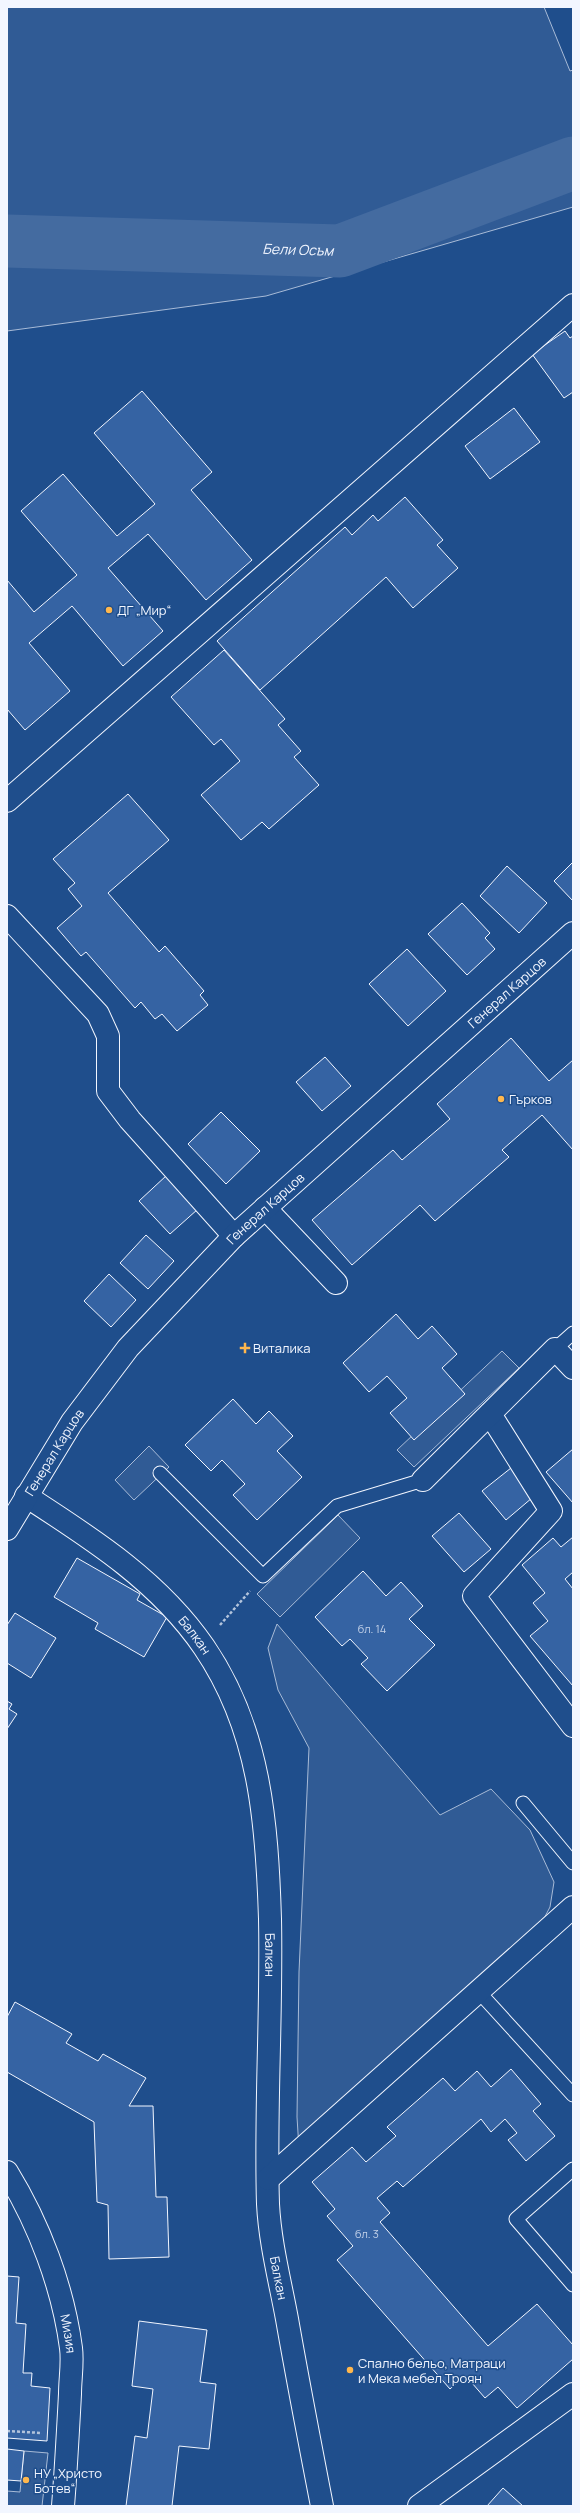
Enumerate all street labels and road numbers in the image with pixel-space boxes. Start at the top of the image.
street label: Генерал Карцов [464,952,550,1032]
street label: Генерал Карцов [222,1168,308,1248]
street label: Генерал Карцов [20,1405,88,1499]
street label: Балкан [174,1612,215,1658]
street label: Балкан [261,1933,279,1977]
street label: Балкан [266,2255,292,2301]
street label: Мизия [56,2312,81,2354]

